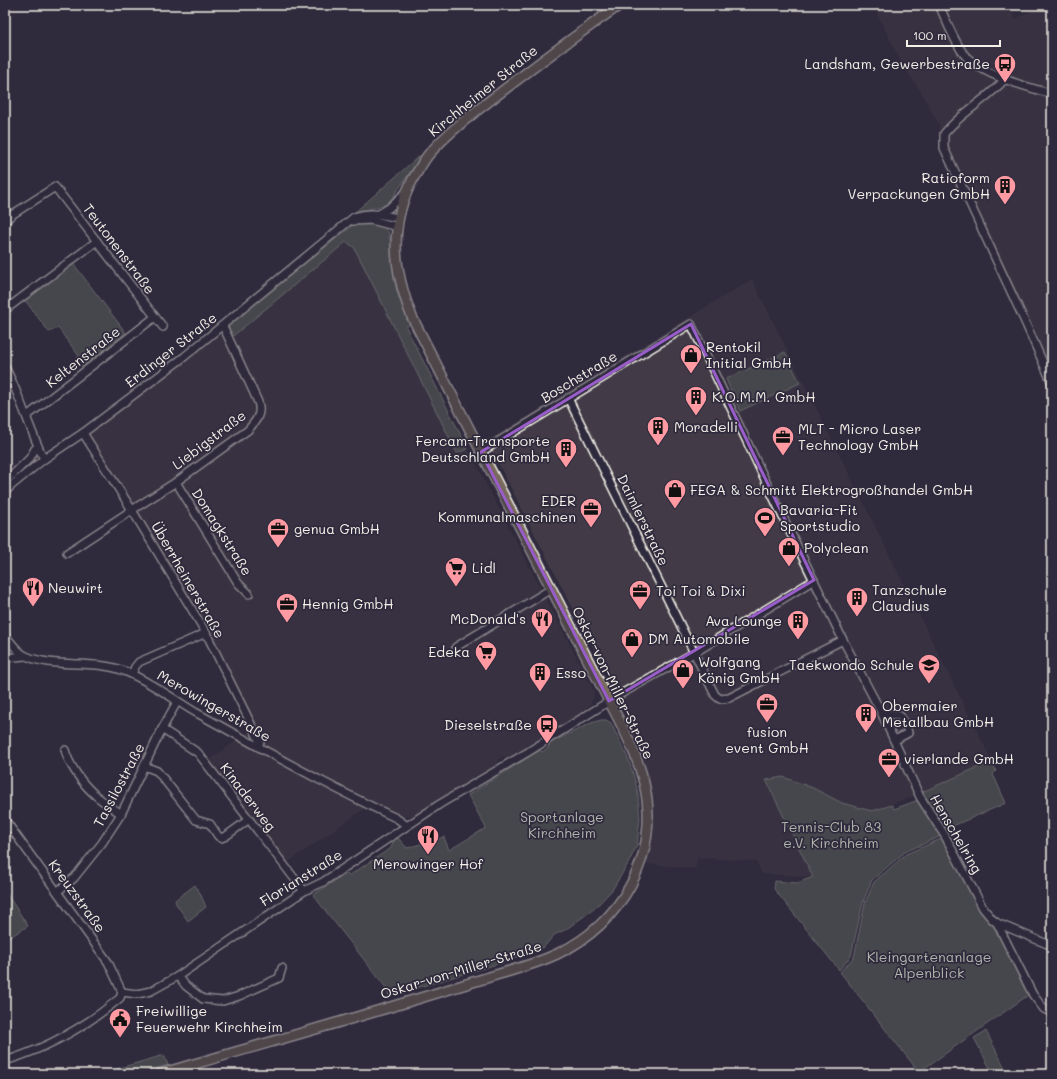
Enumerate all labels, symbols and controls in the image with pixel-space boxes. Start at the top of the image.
scale bar [907,22,1000,48]
text: 100 m [913,27,947,43]
street label: Kirchheimer Straße [424,41,541,141]
bus stop icon: Landsham, Gewerbestraße [992,51,1018,84]
place label: Landsham, Gewerbestraße [805,54,990,73]
place label: Ratioform Verpackungen GmbH [847,168,990,203]
building icon: Ratioform Verpackungen GmbH [992,173,1018,206]
street label: Teutonenstraße [79,199,160,298]
street label: Erdinger Straße [121,308,221,391]
street label: Keltenstraße [42,322,124,392]
place label: Rentokil Initial GmbH [706,337,792,372]
shop icon: Rentokil Initial GmbH [678,342,704,375]
street label: Boschstraße [537,346,621,407]
building icon: K.O.M.M. GmbH [683,384,709,417]
place label: K.O.M.M. GmbH [712,387,815,406]
street label: Liebigstraße [168,406,250,474]
building icon: Moradelli [645,414,671,447]
place label: Moradelli [674,417,738,436]
place label: MLT - Micro Laser Technology GmbH [798,419,921,454]
office icon: MLT - Micro Laser Technology GmbH [770,424,796,457]
place label: Fercam-Transporte Deutschland GmbH [416,431,550,466]
building icon: Fercam-Transporte Deutschland GmbH [553,436,579,469]
street label: Daimlerstraße [613,471,674,569]
shop icon: FEGA & Schmitt Elektrogroßhandel GmbH [662,477,688,510]
place label: FEGA & Schmitt Elektrogroßhandel GmbH [690,480,973,499]
street label: Domagkstraße [188,484,257,579]
place label: EDER Kommunalmaschinen [438,491,576,526]
office icon: EDER Kommunalmaschinen [578,496,604,529]
place label: Bavaria-Fit Sportstudio [780,500,860,535]
sports icon: Bavaria-Fit Sportstudio [752,505,778,538]
office icon: genua GmbH [265,516,291,549]
street label: Überrheinerstraße [147,518,230,641]
place label: genua GmbH [294,519,380,538]
shop icon: Polyclean [776,535,802,568]
place label: Polyclean [804,538,869,557]
supermarket icon: Lidl [443,555,469,588]
place label: Lidl [472,558,496,577]
restaurant icon: Neuwirt [20,575,46,608]
place label: Neuwirt [48,578,103,597]
office icon: Toi Toi & Dixi [627,578,653,611]
place label: Tanzschule Claudius [872,580,947,615]
place label: Toi Toi & Dixi [656,581,746,600]
building icon: Tanzschule Claudius [844,585,870,618]
office icon: Hennig GmbH [274,591,300,624]
place label: Hennig GmbH [302,594,393,613]
street label: Oskar-von-Miller-Straße [568,603,659,762]
restaurant icon: McDonald's [529,606,555,639]
building icon: Ava Lounge [785,608,811,641]
place label: McDonald's [450,609,526,628]
place label: Ava Lounge [705,611,782,630]
shop icon: DM Automobile [619,626,645,659]
place label: DM Automobile [648,629,750,648]
supermarket icon: Edeka [473,639,499,672]
place label: Edeka [428,642,470,661]
place label: Wolfgang König GmbH [698,652,780,687]
school or university icon: Taekwondo Schule [916,652,942,685]
place label: Taekwondo Schule [789,655,914,674]
shop icon: Wolfgang König GmbH [670,657,696,690]
building icon: Esso [527,660,553,693]
place label: Esso [556,663,586,682]
street label: Merowingerstraße [154,665,274,746]
office icon: fusion event GmbH [754,691,780,724]
place label: Obermaier Metallbau GmbH [882,696,994,731]
building icon: Obermaier Metallbau GmbH [853,701,879,734]
bus stop icon: Dieselstraße [534,712,560,745]
place label: Dieselstraße [444,715,532,734]
place label: fusion event GmbH [725,722,809,757]
street label: Tassilostraße [88,739,149,830]
office icon: vierlande GmbH [876,746,902,779]
place label: vierlande GmbH [904,749,1014,768]
street label: Kinaderweg [216,758,281,835]
street label: Henschelring [926,791,987,877]
park label: Sportanlage Kirchheim [520,807,604,842]
park label: Tennis-Club 83 e.V. Kirchheim [781,817,881,852]
restaurant icon: Merowinger Hof [415,823,441,856]
street label: Florianstraße [256,845,346,910]
place label: Merowinger Hof [373,854,484,873]
street label: Kreuzstraße [44,855,110,936]
street label: Oskar-von-Miller-Straße [378,936,544,1003]
park label: Kleingartenanlage Alpenblick [867,947,991,982]
place label: Freiwillige Feuerwehr Kirchheim [136,1001,283,1036]
public building icon: Freiwillige Feuerwehr Kirchheim [107,1006,133,1039]

